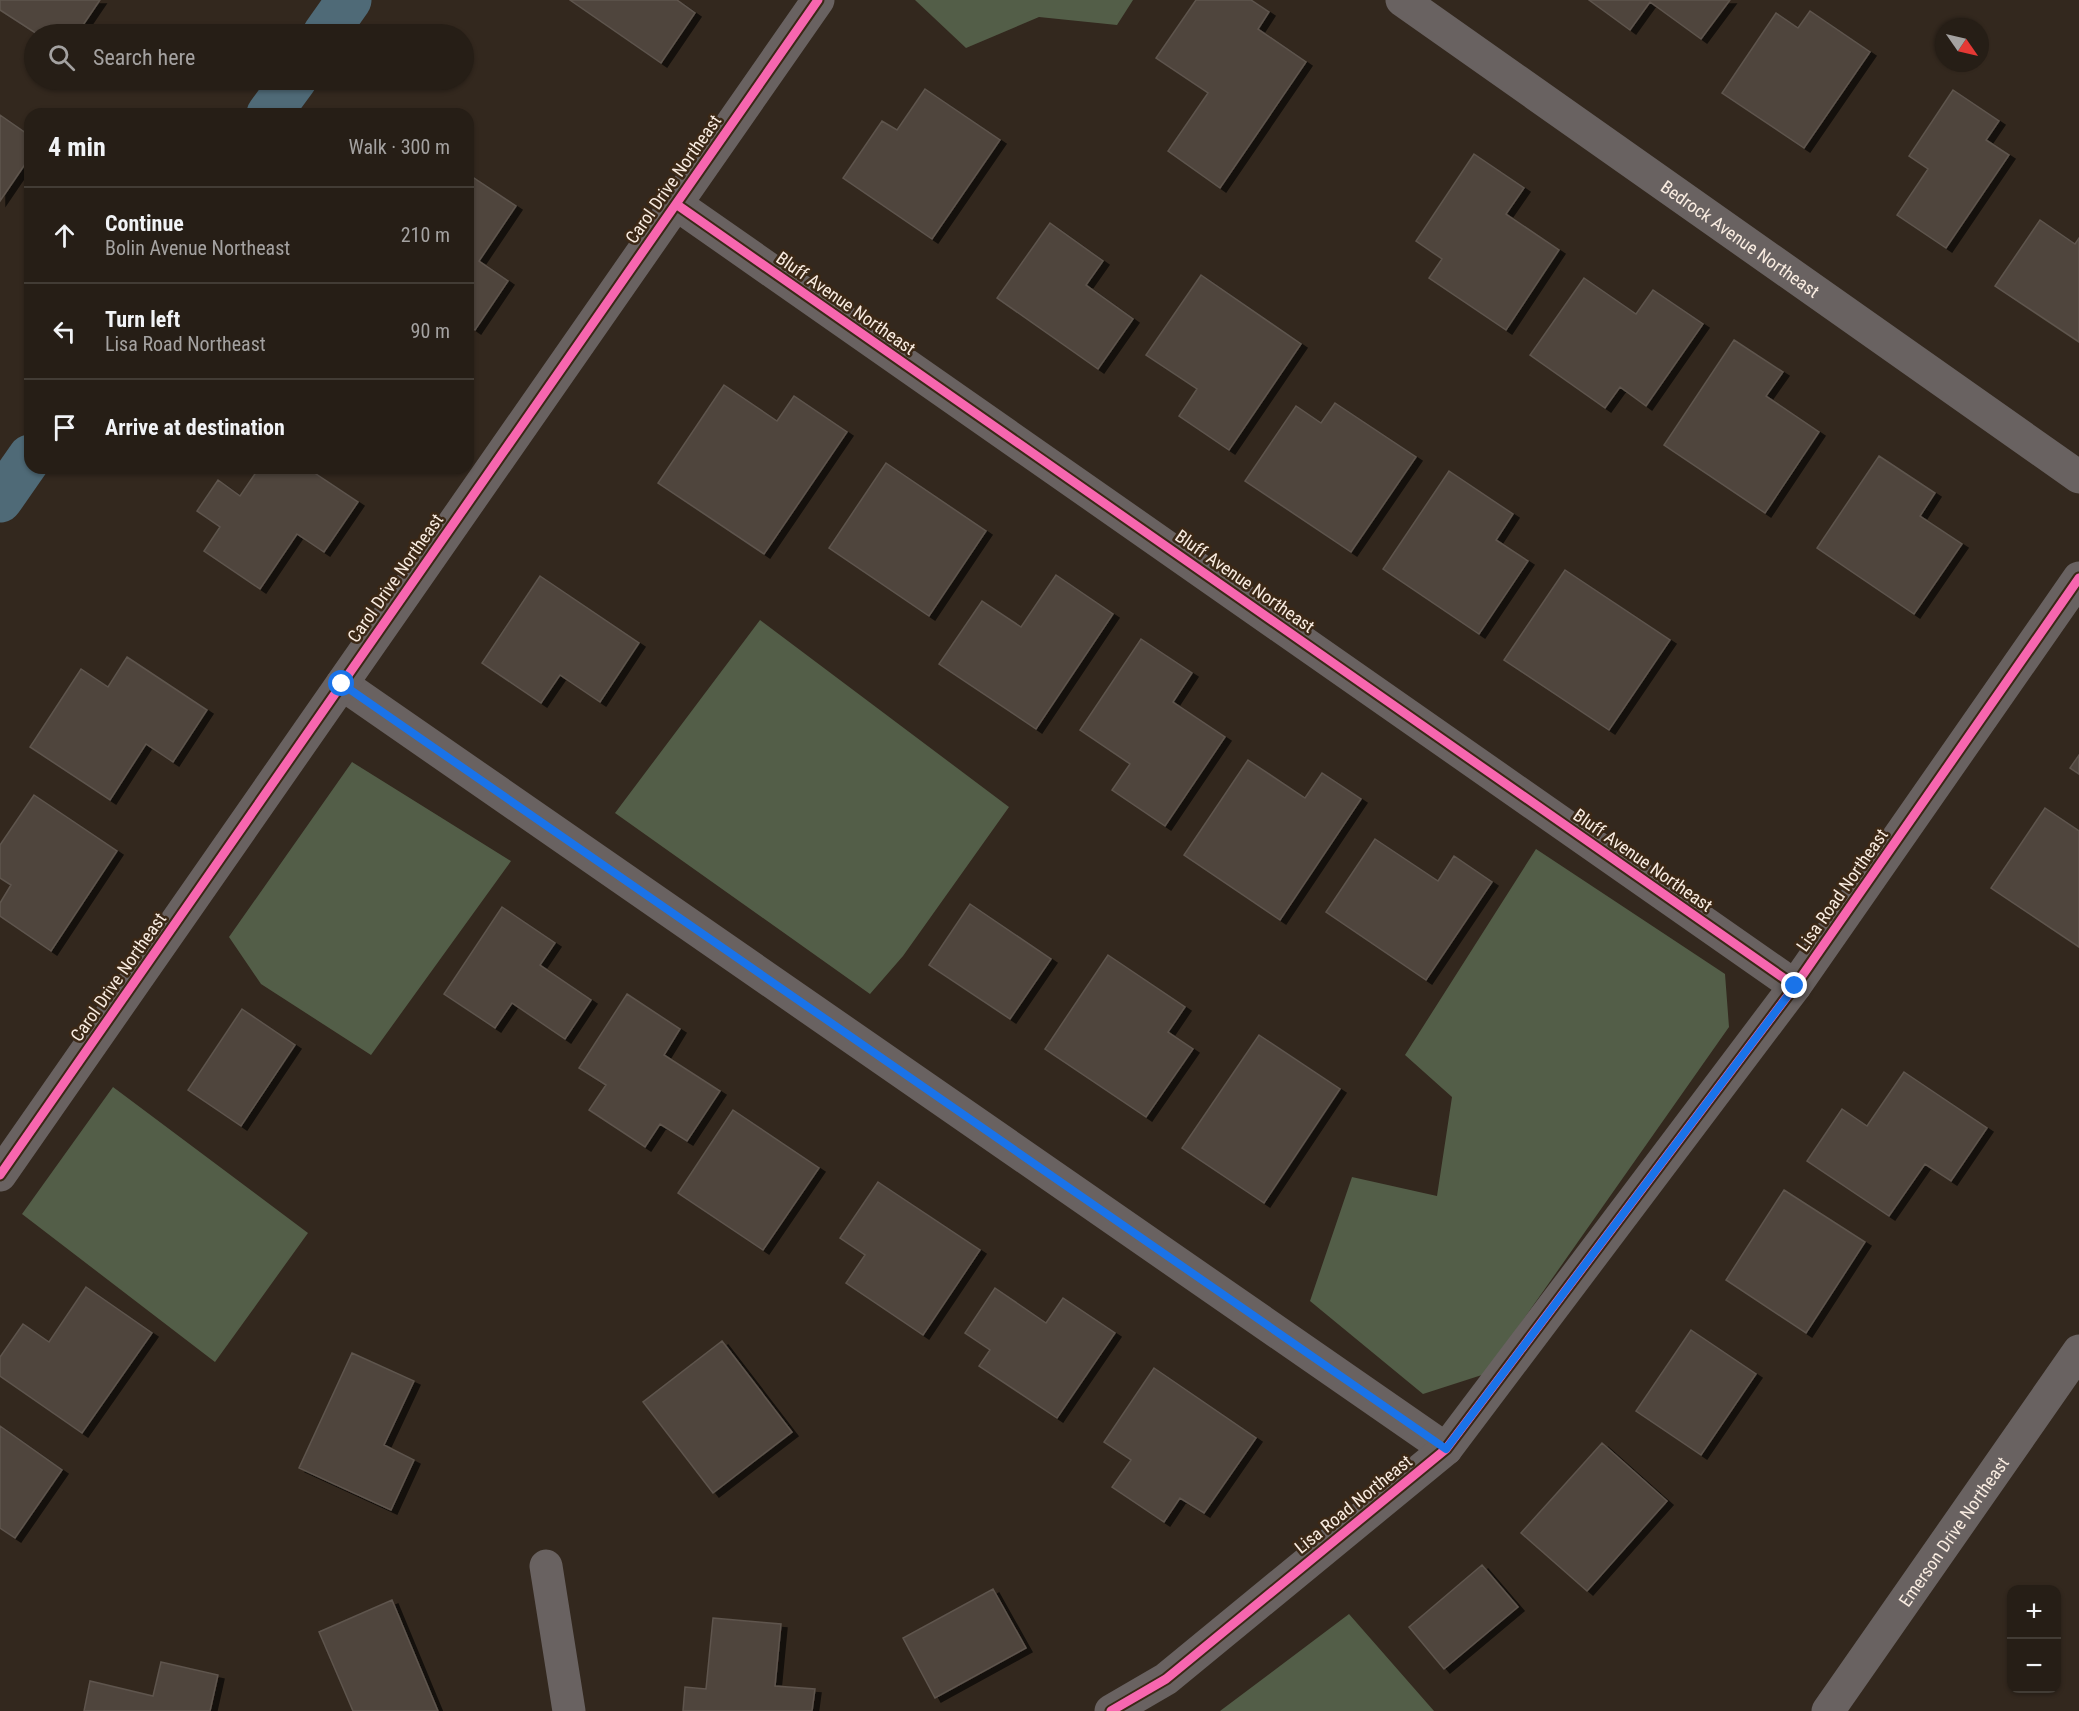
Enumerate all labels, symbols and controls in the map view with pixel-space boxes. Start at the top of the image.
north arrow [1935,18,1989,72]
search box [24,24,474,90]
icon: search [45,41,78,74]
text: Search here [93,45,195,70]
street label: Carol Drive Northeast [621,111,725,247]
text: 4 min [48,132,106,162]
text: Walk · 300 m [349,135,450,159]
street label: Bedrock Avenue Northeast [1657,175,1824,301]
text: Continue [105,211,184,236]
icon: ahead [48,219,81,252]
text: 210 m [401,223,450,247]
text: Bolin Avenue Northeast [105,236,290,260]
street label: Bluff Avenue Northeast [772,247,920,359]
text: Turn left [105,307,180,332]
icon: left [48,315,81,348]
text: 90 m [411,319,450,343]
text: Lisa Road Northeast [105,332,266,356]
icon: arrive [48,411,81,444]
text: Arrive at destination [105,415,285,440]
street label: Carol Drive Northeast [343,510,447,646]
street label: Bluff Avenue Northeast [1171,525,1319,637]
route start [328,670,354,696]
street label: Bluff Avenue Northeast [1569,804,1717,916]
street label: Lisa Road Northeast [1792,825,1892,955]
street label: Carol Drive Northeast [66,909,170,1045]
route end [1781,972,1807,998]
street label: Lisa Road Northeast [1290,1450,1416,1558]
street label: Emerson Drive Northeast [1894,1453,2013,1610]
map controls [2007,1585,2061,1693]
button: + [2007,1585,2061,1639]
button: − [2007,1639,2061,1693]

